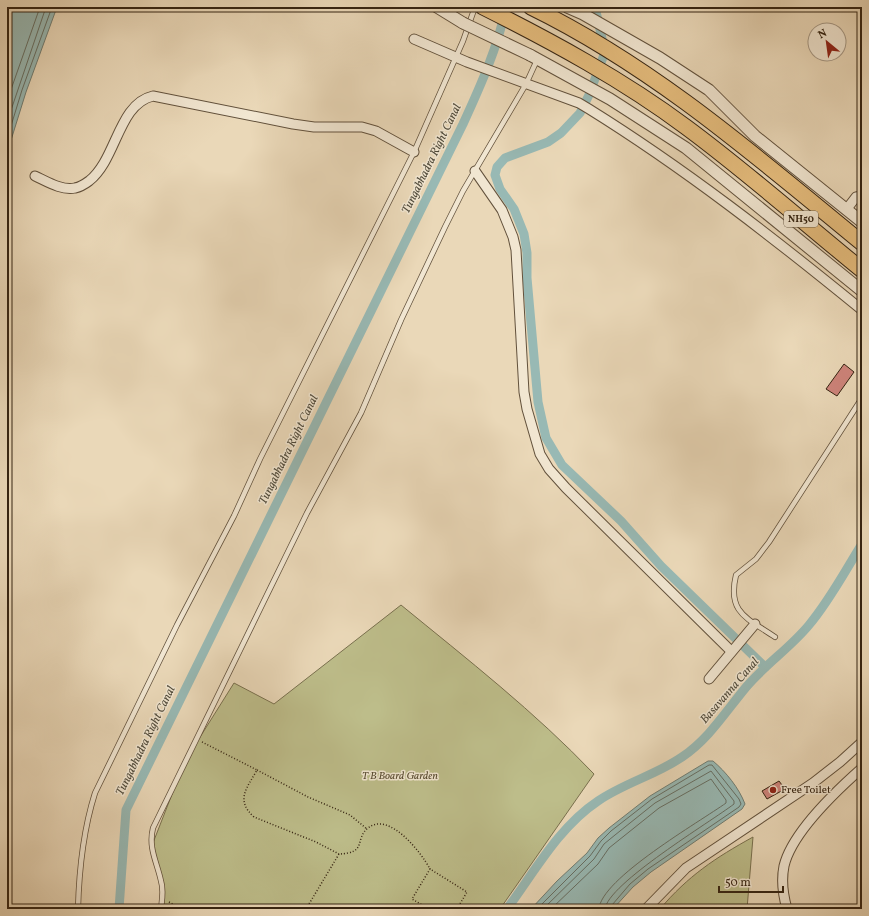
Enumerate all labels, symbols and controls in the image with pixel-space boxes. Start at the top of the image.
north arrow [807,22,847,62]
text: N [816,26,830,43]
water label: Tungabhadra Right Canal [398,101,466,217]
road number: NH50 [784,211,818,227]
water label: Tungabhadra Right Canal [255,392,323,508]
water label: Basavanna Canal [697,655,763,727]
water label: Tungabhadra Right Canal [112,683,180,799]
park label: T B Board Garden [362,769,438,784]
place label: Free Toilet [781,783,831,798]
marker: Free Toilet [768,785,778,795]
scale bar [719,868,783,894]
text: 50 m [725,875,751,891]

